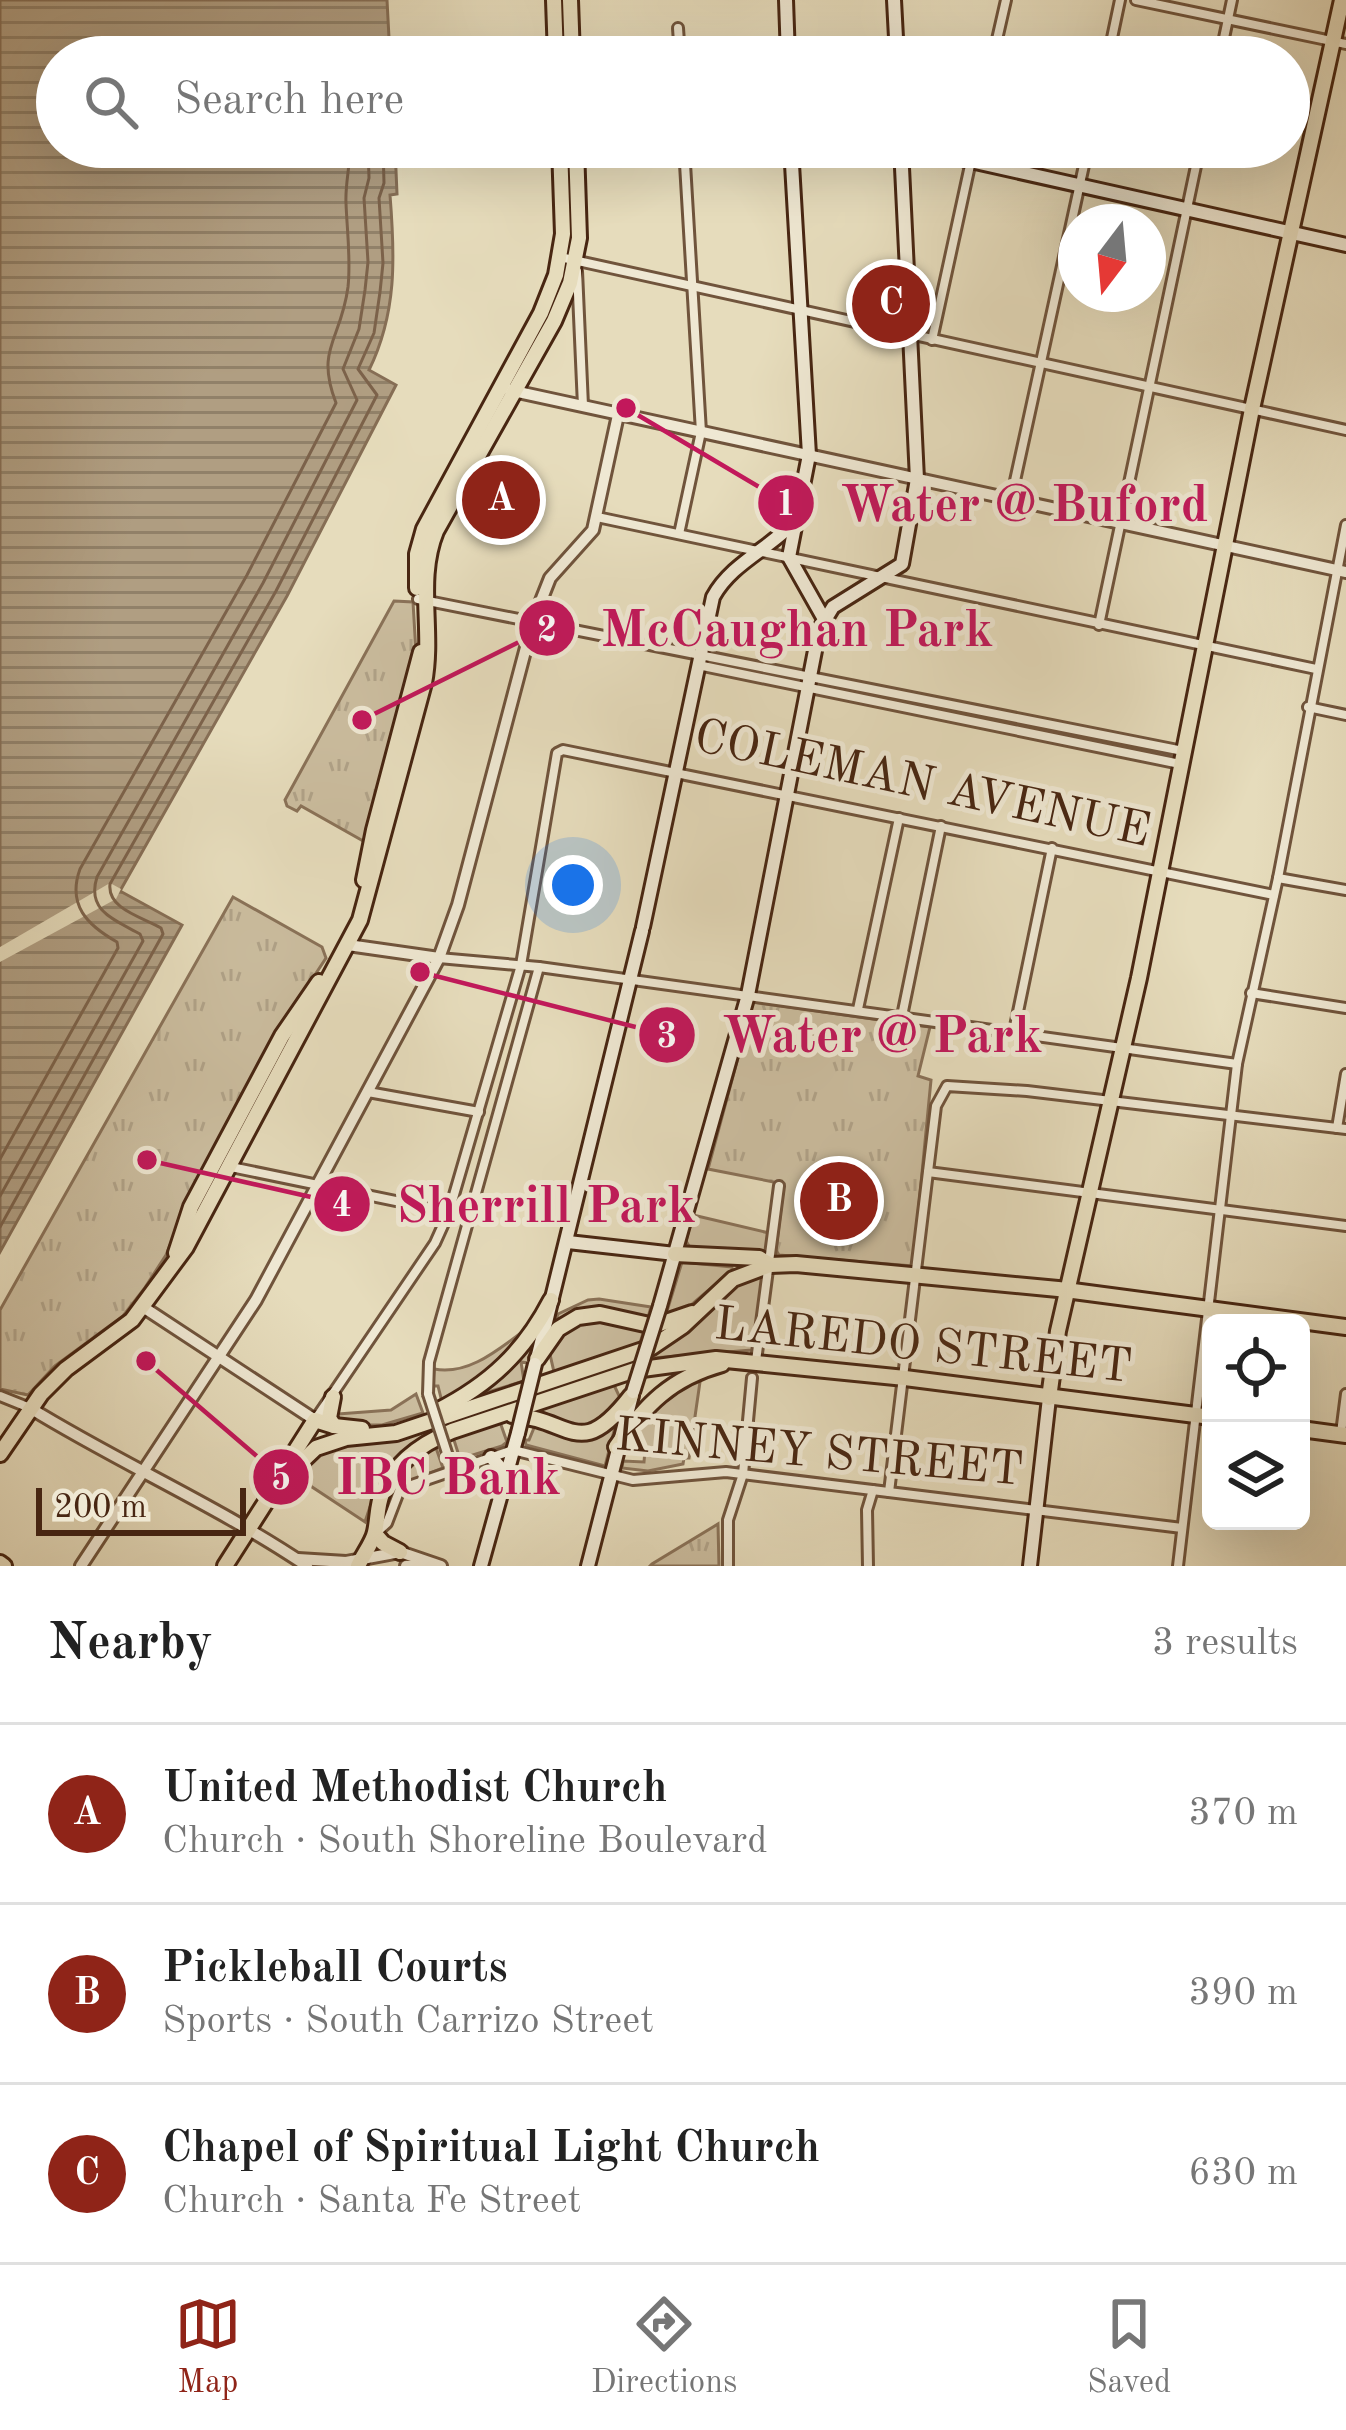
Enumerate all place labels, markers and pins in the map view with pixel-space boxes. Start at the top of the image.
pin: C [852,259,930,349]
pin: A [462,455,540,545]
callout: Water @ Buford [756,459,1232,546]
callout: McCaughan Park [517,585,1018,672]
callout: Water @ Park [637,991,1067,1078]
pin: B [800,1156,878,1246]
callout: Sherrill Park [312,1160,720,1247]
callout: IBC Bank [251,1433,584,1520]

